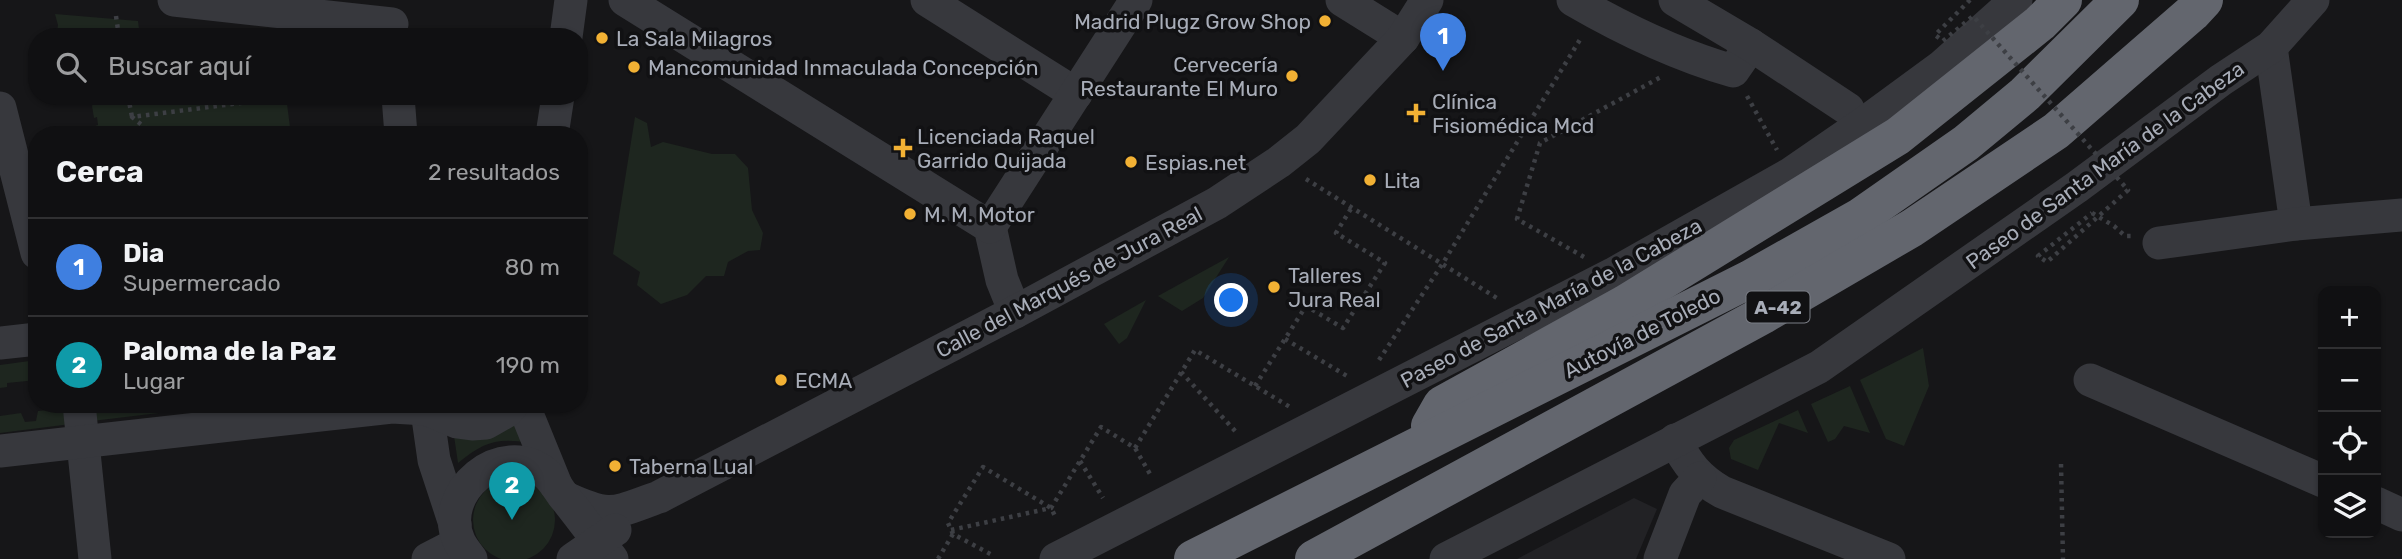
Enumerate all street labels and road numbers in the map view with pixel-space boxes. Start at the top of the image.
street label: Paseo de Santa María de la Cabeza [1961,56,2249,274]
street label: Calle del Marqués de Jura Real [932,201,1206,363]
street label: Paseo de Santa María de la Cabeza [1396,213,1706,393]
street label: Autovía de Toledo [1560,283,1724,383]
road number: A-42 [1746,292,1810,322]

